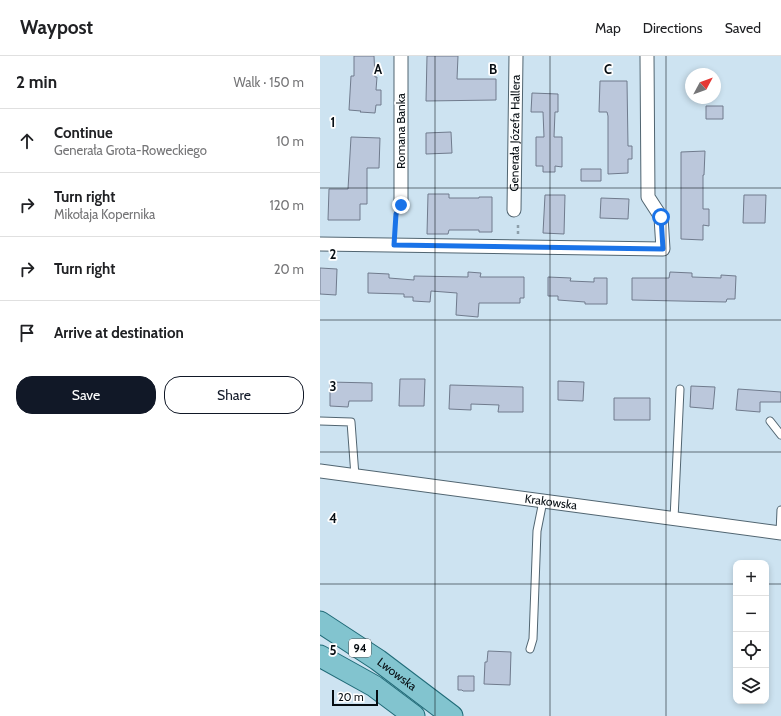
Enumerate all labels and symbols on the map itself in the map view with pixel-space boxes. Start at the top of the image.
text: A [374,61,383,77]
text: B [489,61,497,77]
text: C [604,61,612,77]
north arrow [685,68,721,104]
street label: Generała Józefa Hallera [506,74,523,191]
street label: Romana Banka [393,93,408,169]
text: 1 [331,114,335,130]
route end [392,196,410,214]
route start [652,208,670,226]
text: 2 [330,246,337,262]
text: 3 [329,378,337,394]
street label: Krakowska [524,491,578,513]
text: 4 [329,510,337,526]
road number: 94 [349,639,371,657]
text: 5 [330,642,337,658]
street label: Lwowska [375,654,420,694]
scale bar [332,688,378,707]

